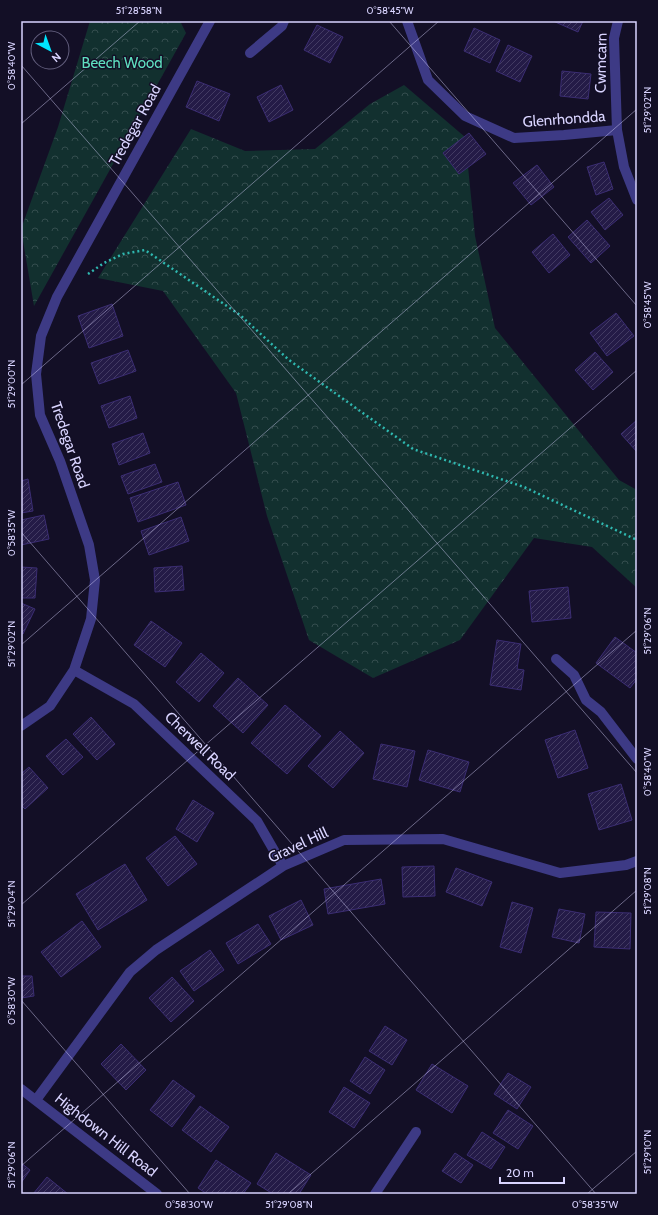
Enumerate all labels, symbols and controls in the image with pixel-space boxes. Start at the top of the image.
text: 51°28'58"N [116,4,162,17]
text: 0°58'45"W [367,4,414,17]
north arrow [30,30,70,70]
street label: Cwmcarn [591,33,611,93]
text: 0°58'40"W [5,41,18,90]
text: N [49,50,64,65]
park label: Beech Wood [81,54,163,72]
street label: Tredegar Road [105,81,165,169]
text: 51°29'02"N [641,87,654,133]
street label: Glenrhondda [522,107,607,131]
text: 0°58'45"W [641,281,654,328]
text: 51°29'00"N [5,360,18,408]
street label: Tredegar Road [47,399,93,491]
text: 0°58'35"W [5,509,18,556]
text: 51°29'06"N [641,607,654,655]
text: 51°29'02"N [5,621,18,667]
street label: Cherwell Road [161,708,239,784]
text: 0°58'40"W [641,747,654,796]
street label: Gravel Hill [265,823,331,867]
text: 51°29'08"N [641,867,654,915]
text: 51°29'04"N [5,880,18,928]
text: 0°58'30"W [5,976,18,1025]
street label: Highdown Hill Road [51,1089,161,1181]
text: 51°29'10"N [641,1130,654,1174]
text: 51°29'06"N [5,1141,18,1189]
scale bar [500,1159,564,1185]
text: 20 m [506,1165,534,1180]
text: 0°58'30"W [165,1198,214,1211]
text: 51°29'08"N [265,1198,313,1211]
text: 0°58'35"W [572,1198,619,1211]

